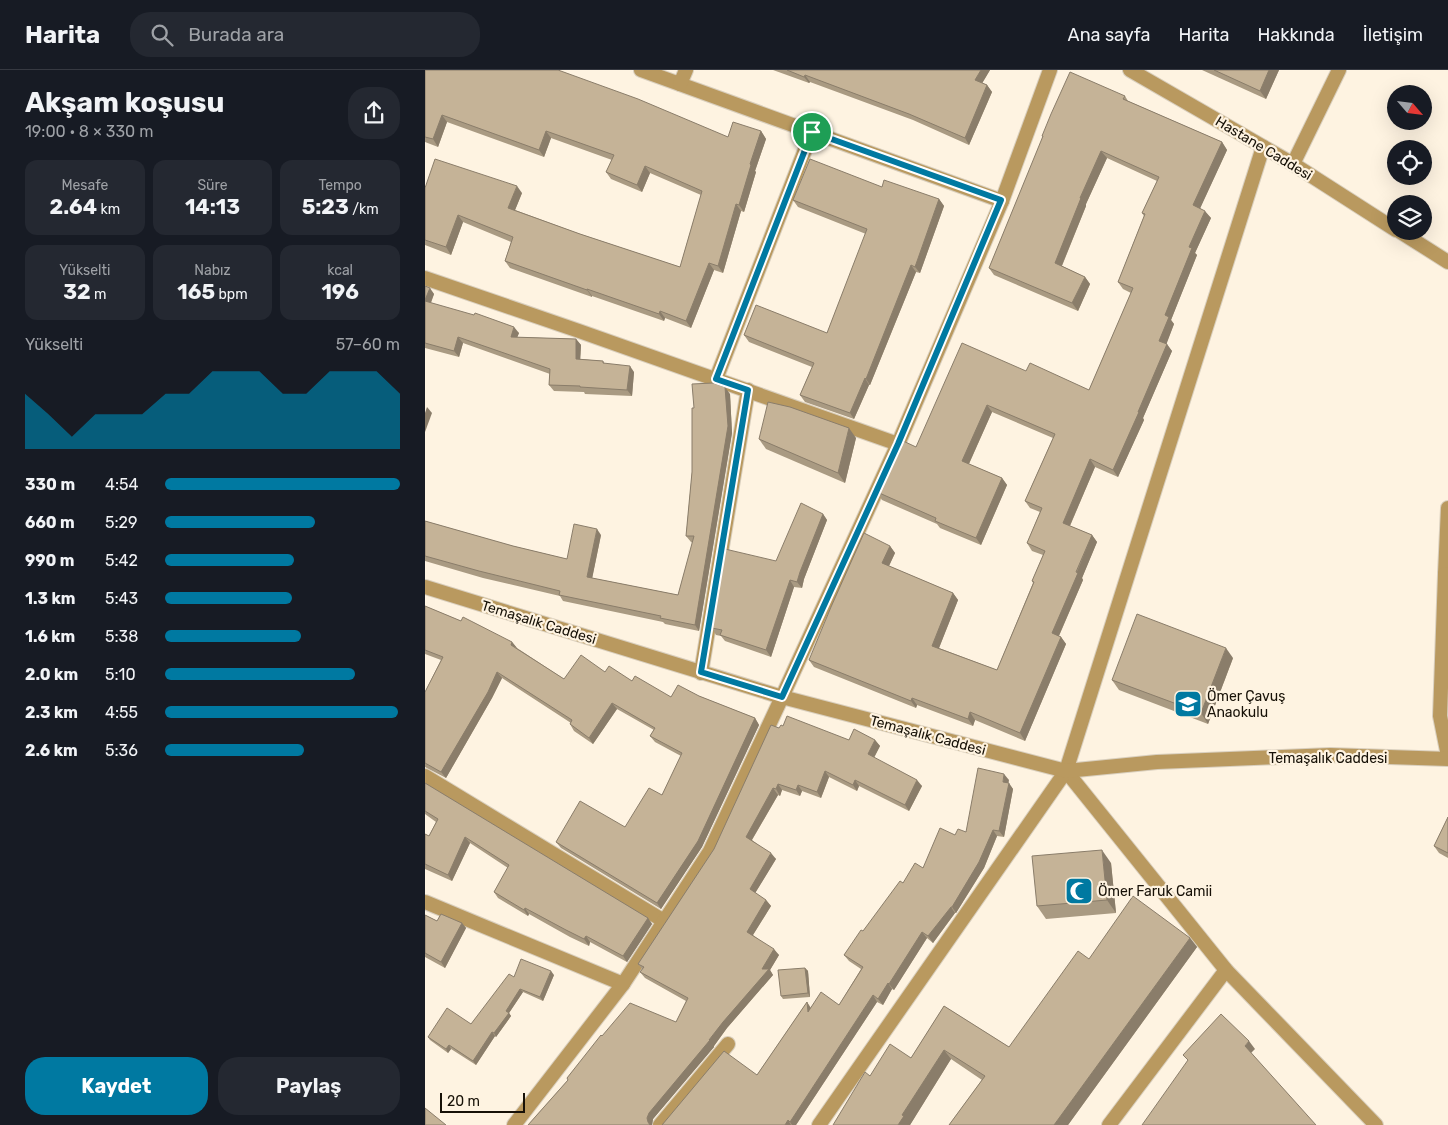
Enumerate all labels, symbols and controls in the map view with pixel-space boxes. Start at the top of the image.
search box [130,12,480,57]
text: Harita [25,21,100,49]
icon: search [148,21,176,49]
text: Burada ara [188,23,284,46]
text: Ana sayfa [1068,24,1151,46]
text: Harita [1179,24,1229,46]
text: Hakkında [1257,24,1335,46]
text: İletişim [1363,24,1423,46]
north arrow [1387,85,1433,130]
map controls [1387,85,1432,240]
text: Akşam koşusu [25,86,224,119]
button: share [348,87,400,139]
pin [791,111,833,153]
street label: Hastane Caddesi [1212,113,1315,184]
icon: arrive [798,118,826,146]
text: 19:00 · 8 × 330 m [25,122,153,141]
button: locate [1387,140,1432,185]
text: Mesafe [61,177,108,194]
text: Süre [197,177,228,194]
text: Tempo [318,177,362,194]
text: 2.64 [50,194,97,219]
text: 14:13 [185,194,240,219]
text: 5:23 [302,194,349,219]
button: layers [1387,195,1432,240]
text: km [97,201,120,218]
text: /km [349,201,379,218]
text: Yükselti [59,262,110,279]
text: Nabız [194,262,231,279]
text: kcal [327,262,353,279]
text: 32 [63,279,91,304]
text: 165 [177,279,215,304]
text: 196 [321,279,359,304]
text: m [91,286,107,303]
text: bpm [215,286,248,303]
text: Yükselti [25,335,83,354]
text: 57–60 m [336,335,400,354]
text: 330 m [25,475,75,494]
text: 4:54 [105,475,138,494]
text: 660 m [25,513,75,532]
text: 5:29 [105,513,137,532]
text: 990 m [25,551,74,570]
text: 5:42 [105,551,138,570]
text: 1.3 km [25,589,75,608]
text: 5:43 [105,589,138,608]
street label: Temaşalık Caddesi [479,597,598,648]
text: 1.6 km [25,627,75,646]
text: 5:38 [105,627,138,646]
text: 2.0 km [25,665,78,684]
text: 5:10 [105,665,136,684]
place label: Ömer Çavuş Anaokulu [1207,688,1285,721]
school or university icon: Ömer Çavuş Anaokulu [1173,689,1203,719]
text: 2.3 km [25,703,78,722]
text: 4:55 [105,703,138,722]
street label: Temaşalık Caddesi [868,712,988,759]
text: 2.6 km [25,741,78,760]
text: 5:36 [105,741,138,760]
street label: Temaşalık Caddesi [1268,750,1388,767]
mosque icon: Ömer Faruk Camii [1064,876,1094,906]
place label: Ömer Faruk Camii [1098,883,1212,900]
button: Kaydet [25,1057,208,1115]
button: Paylaş [218,1057,400,1115]
scale bar [440,1090,525,1113]
text: 20 m [447,1093,480,1110]

